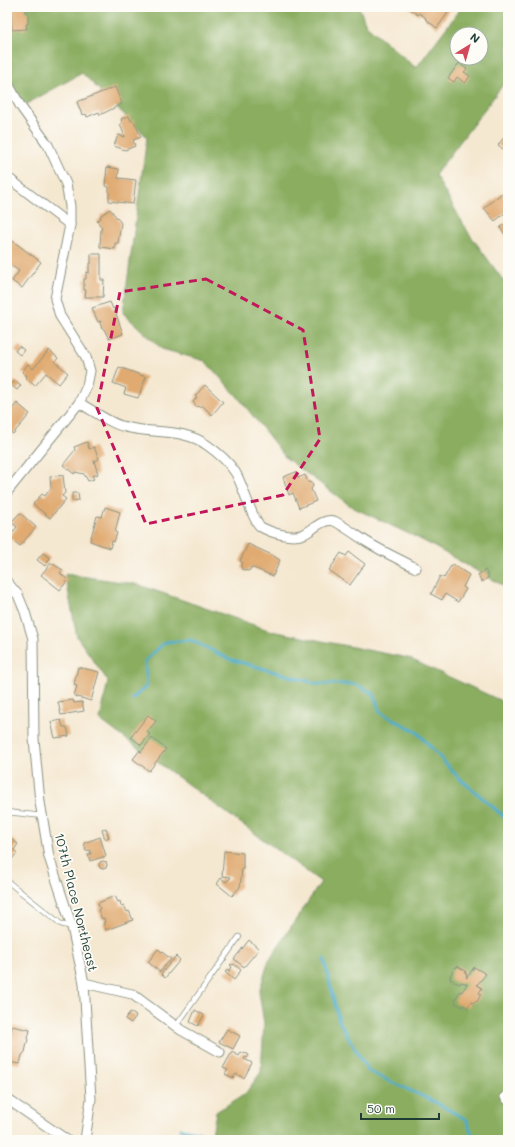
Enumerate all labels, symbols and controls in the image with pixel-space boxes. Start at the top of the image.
north arrow [449,26,489,66]
text: N [467,29,483,46]
street label: 107th Place Northeast [52,831,103,973]
scale bar [361,1095,439,1121]
text: 50 m [367,1100,395,1116]

